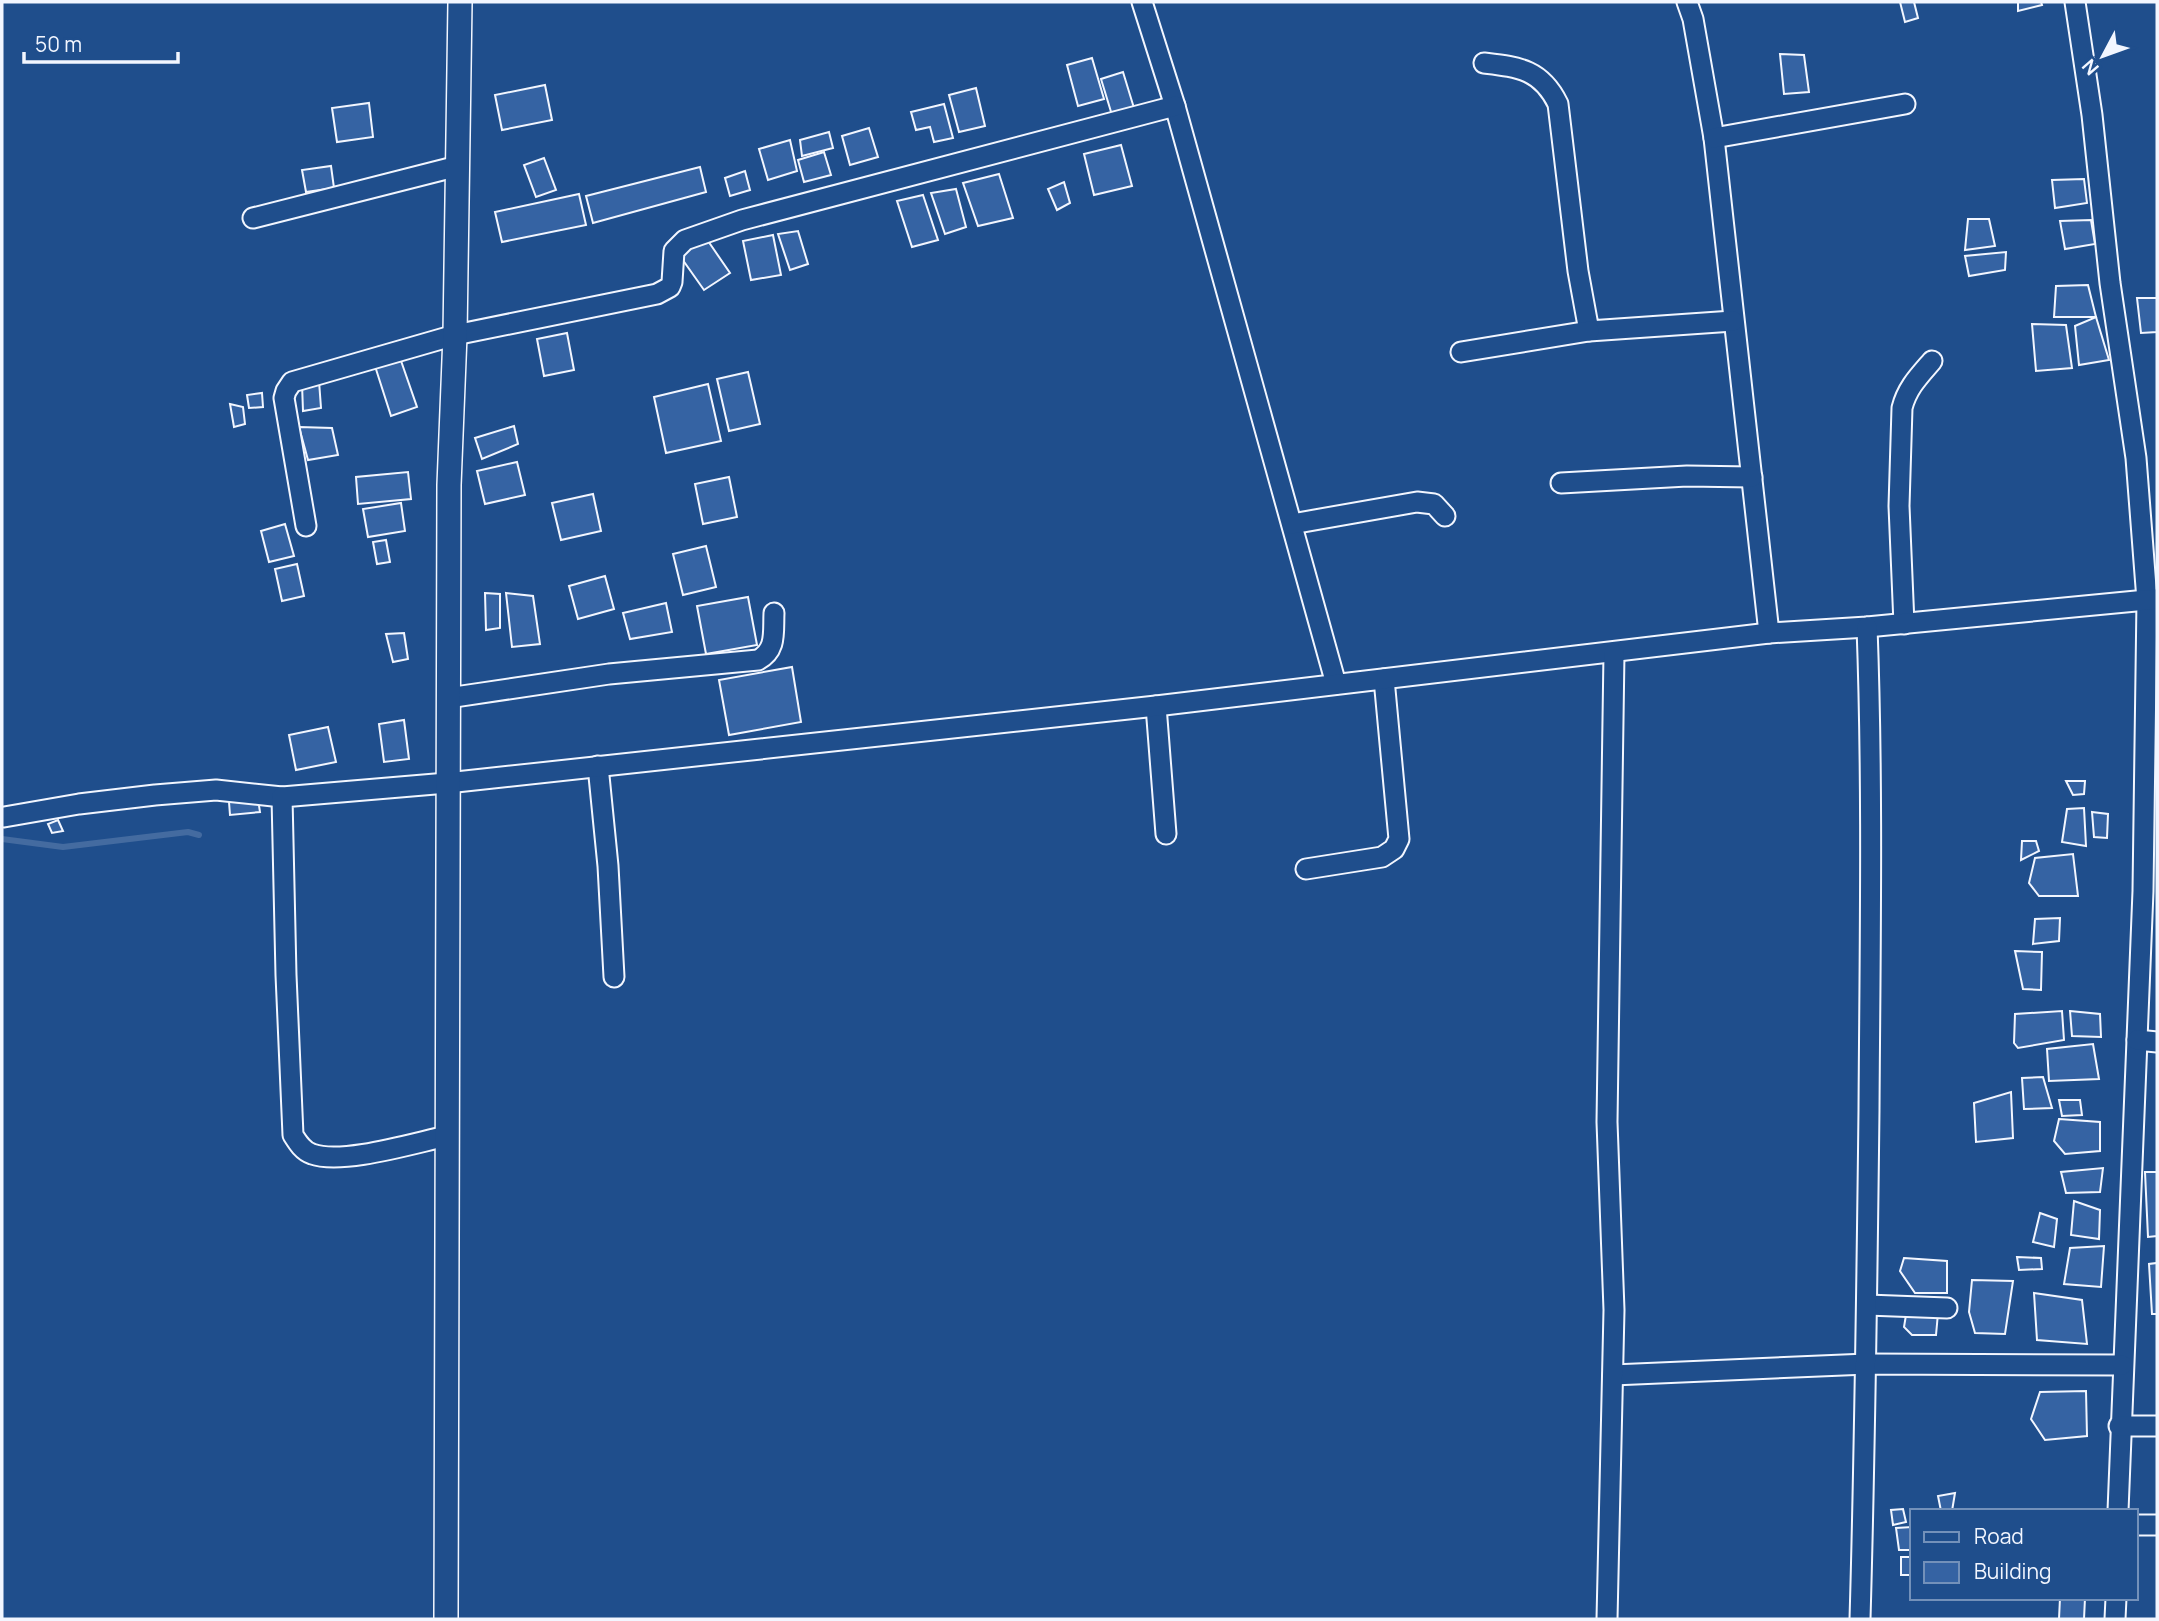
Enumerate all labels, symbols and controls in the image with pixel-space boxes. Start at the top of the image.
scale bar [24,21,178,65]
north arrow [2068,21,2138,91]
text: 50 m [35,30,82,58]
text: N [2076,53,2104,81]
legend [1910,1509,2138,1600]
text: Road [1974,1522,2024,1550]
text: Building [1974,1557,2051,1585]

